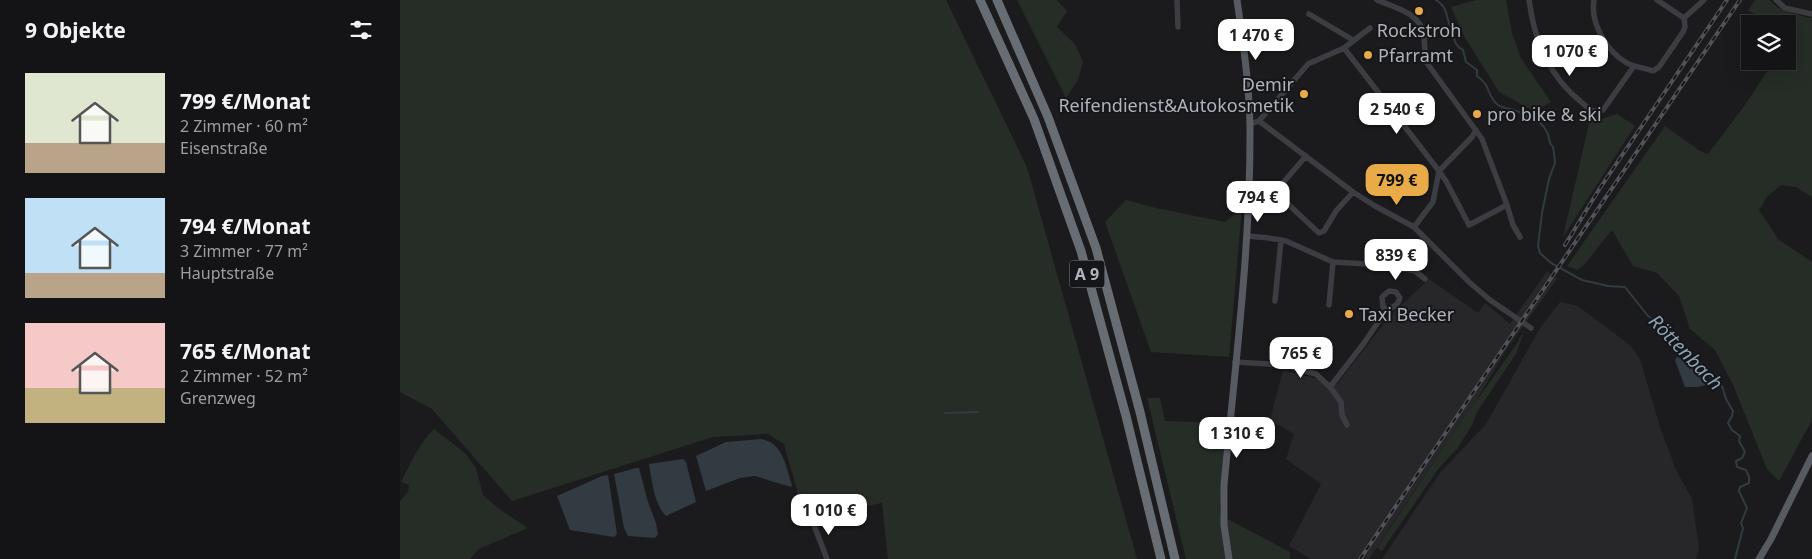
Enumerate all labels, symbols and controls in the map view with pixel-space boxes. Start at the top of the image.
marker: Rockstroh [1413,5,1425,17]
map controls [1741,15,1796,70]
button: layers [1741,15,1796,70]
text: 9 Objekte [25,16,126,44]
icon: filters [347,16,375,44]
pin: 1 470 € [1210,18,1302,61]
place label: Rockstroh [1377,18,1461,42]
text: 1 470 € [1229,24,1283,46]
pin: 1 070 € [1524,34,1616,77]
text: 1 070 € [1543,40,1597,62]
place label: Pfarramt [1378,43,1454,67]
marker: Pfarramt [1362,49,1374,61]
place label: Demir Reifendienst&Autokosmetik [1058,72,1295,117]
text: 799 €/Monat [180,87,311,115]
marker: Demir Reifendienst&Autokosmetik [1298,88,1310,100]
pin: 2 540 € [1351,92,1443,135]
icon: home [65,93,125,153]
text: 2 540 € [1370,98,1424,120]
place label: pro bike & ski [1487,102,1602,126]
marker: pro bike & ski [1471,108,1483,120]
text: 2 Zimmer · 60 m² [180,115,308,137]
text: Eisenstraße [180,137,267,159]
pin: 799 € [1362,164,1432,206]
text: 799 € [1377,169,1417,191]
pin: 794 € [1223,180,1293,223]
text: 794 € [1238,186,1278,208]
text: 794 €/Monat [180,212,311,240]
icon: home [65,218,125,278]
pin: 839 € [1361,238,1431,281]
text: 3 Zimmer · 77 m² [180,240,308,262]
text: 839 € [1376,244,1416,266]
road number: A 9 [1070,260,1104,288]
text: Hauptstraße [180,262,274,284]
place label: Taxi Becker [1359,302,1455,326]
marker: Taxi Becker [1343,308,1355,320]
water label: Röttenbach [1643,308,1729,396]
pin: 765 € [1266,336,1336,379]
text: 765 €/Monat [180,337,311,365]
text: 765 € [1281,342,1321,364]
icon: home [65,343,125,403]
text: 2 Zimmer · 52 m² [180,365,308,387]
text: Grenzweg [180,387,256,409]
pin: 1 310 € [1191,416,1283,459]
text: 1 310 € [1210,422,1264,444]
pin: 1 010 € [783,494,875,536]
text: 1 010 € [802,499,856,521]

